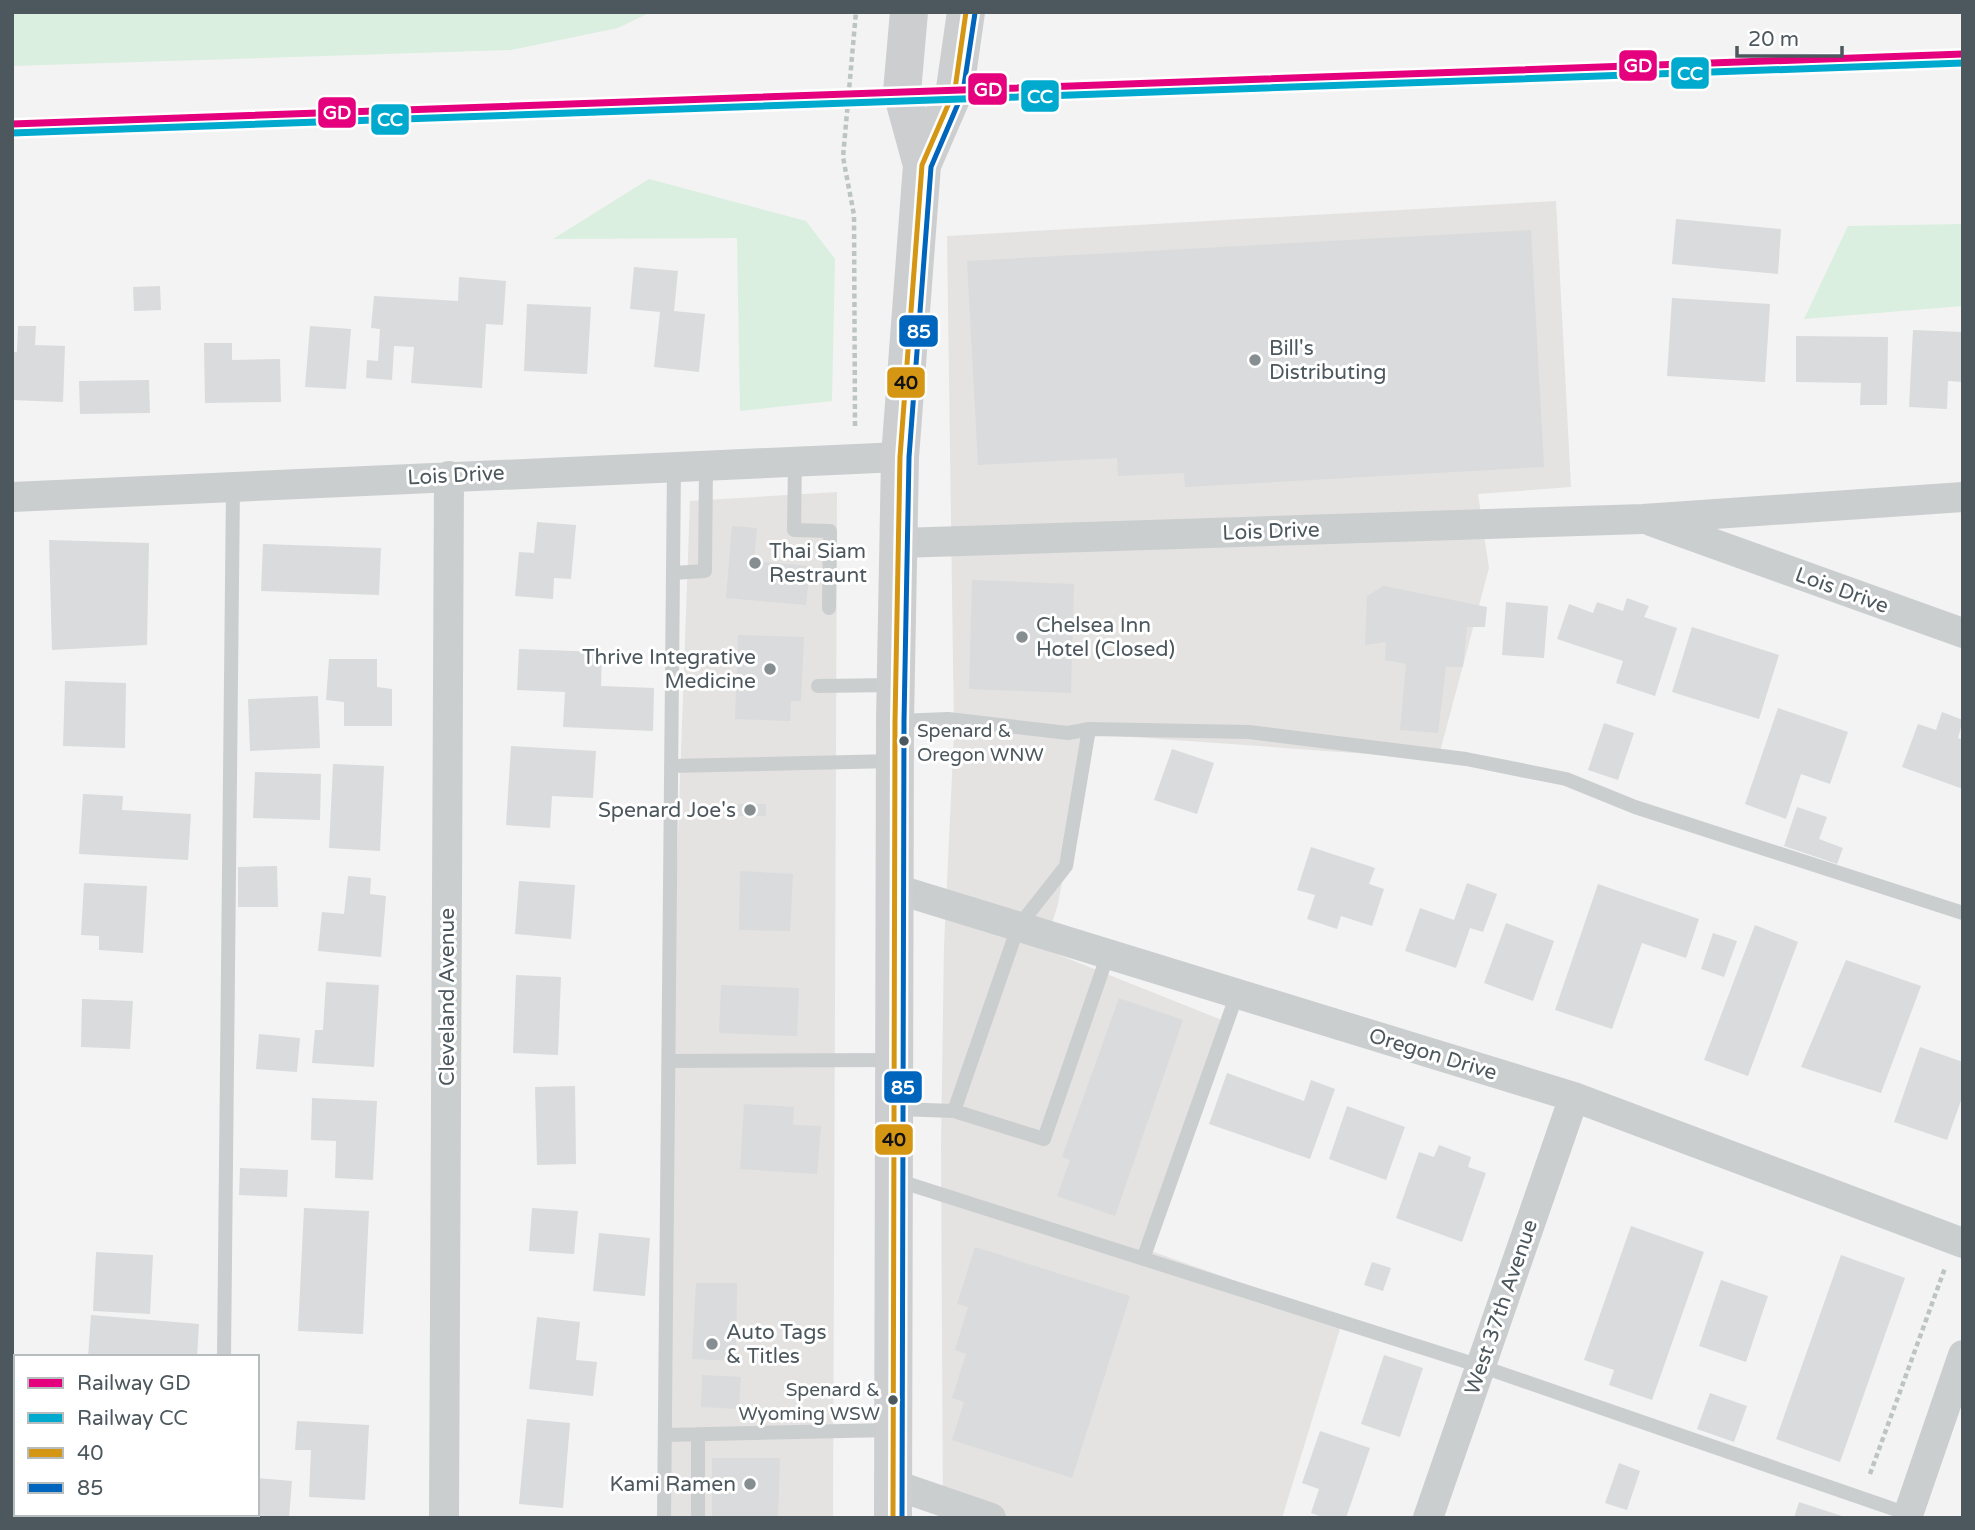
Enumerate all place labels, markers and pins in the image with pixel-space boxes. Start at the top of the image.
place label: Bill's Distributing [1269,336,1386,385]
marker: Bill's Distributing [1247,352,1263,368]
place label: Thai Siam Restraunt [769,539,867,588]
marker: Thai Siam Restraunt [747,555,763,571]
place label: Chelsea Inn Hotel (Closed) [1036,613,1175,662]
marker: Chelsea Inn Hotel (Closed) [1014,629,1030,645]
place label: Thrive Integrative Medicine [582,645,756,694]
marker: Thrive Integrative Medicine [762,661,778,677]
place label: Spenard & Oregon WNW [917,720,1044,766]
marker: Spenard & Oregon WNW [897,734,911,748]
place label: Spenard Joe's [598,798,736,823]
marker: Spenard Joe's [742,802,758,818]
place label: Auto Tags & Titles [726,1320,827,1369]
marker: Auto Tags & Titles [704,1336,720,1352]
place label: Spenard & Wyoming WSW [739,1379,880,1425]
marker: Spenard & Wyoming WSW [886,1393,900,1407]
place label: Kami Ramen [609,1472,736,1497]
marker: Kami Ramen [742,1476,758,1492]

